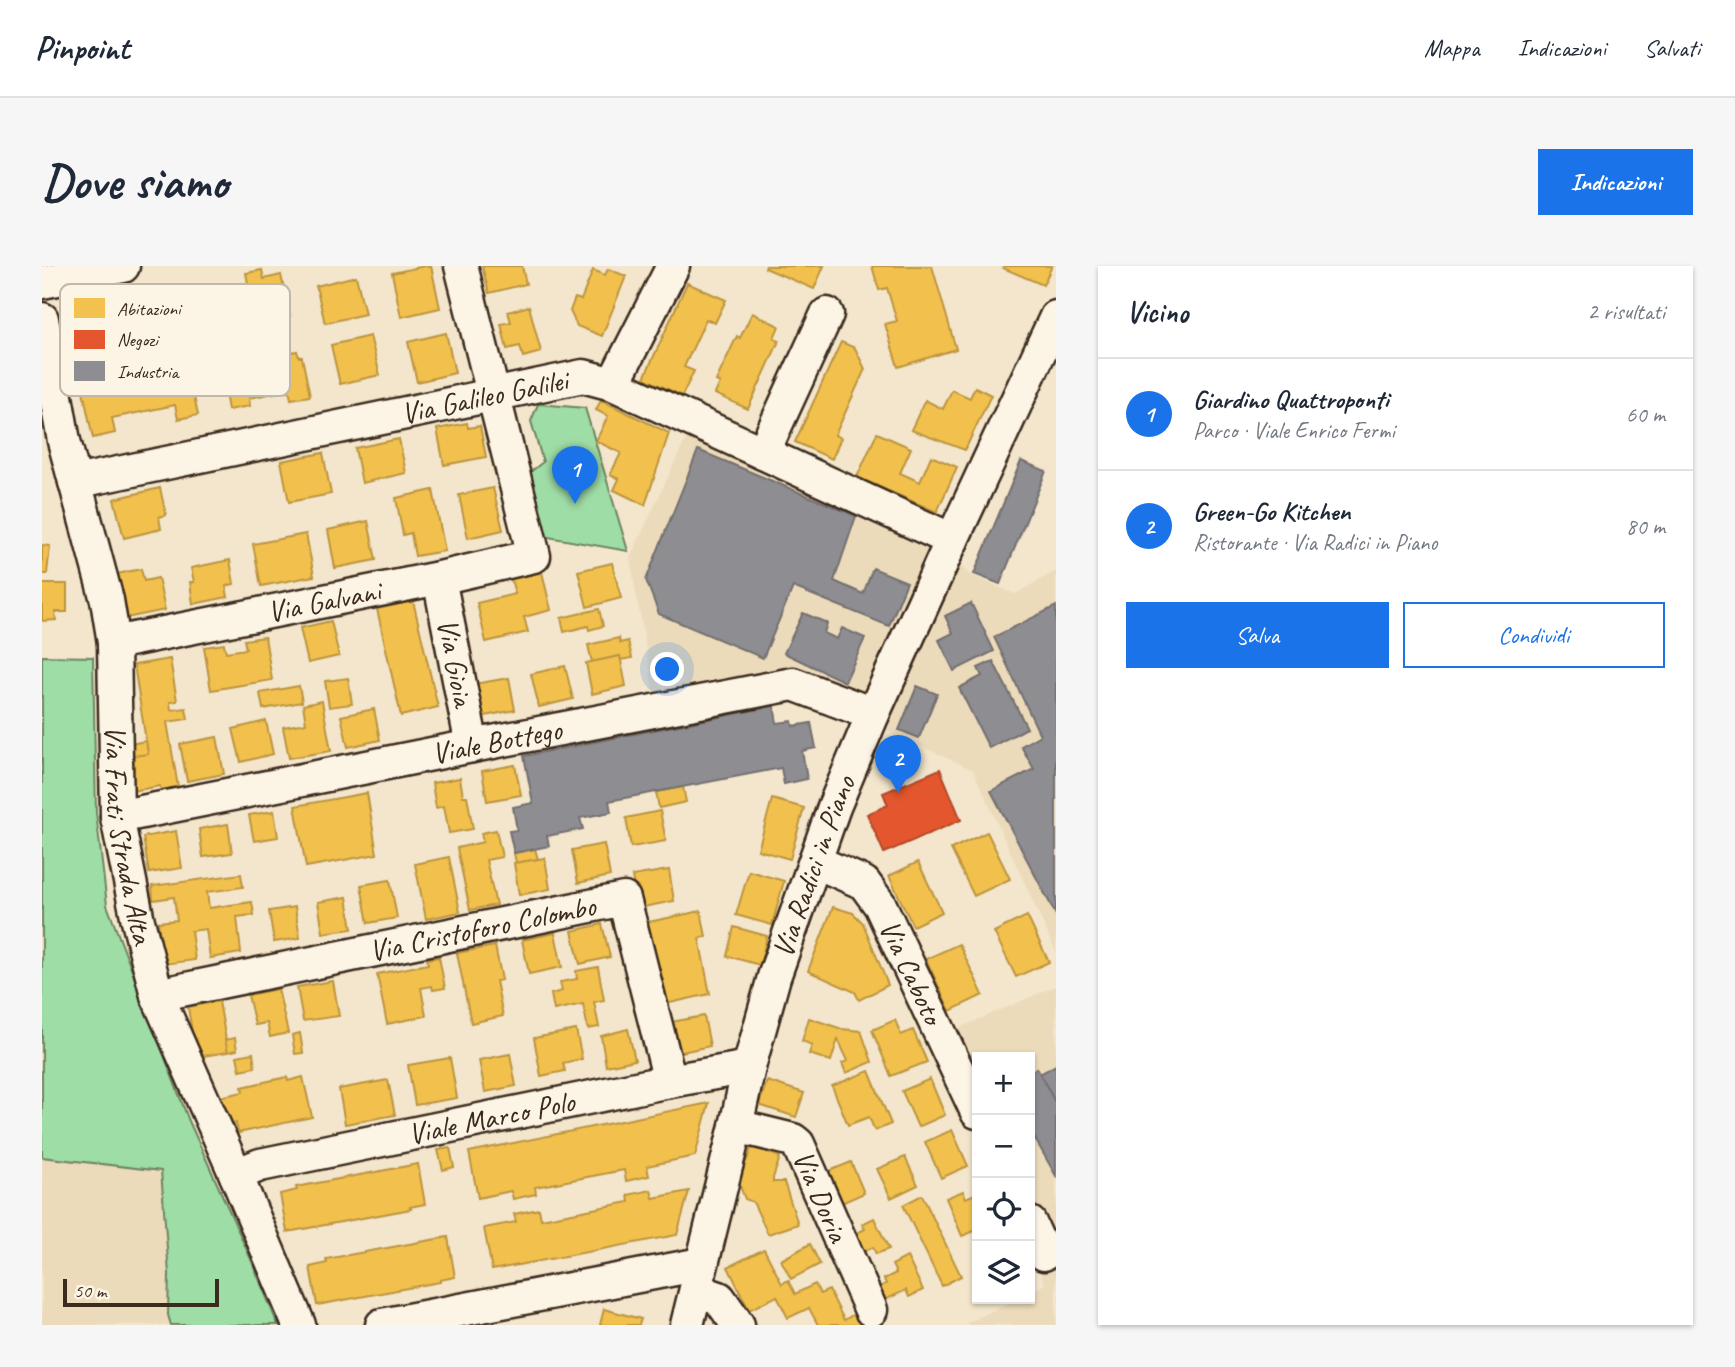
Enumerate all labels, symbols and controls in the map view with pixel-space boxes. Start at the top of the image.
text: Pinpoint [35,27,129,69]
text: Mappa [1424,33,1480,63]
text: Indicazioni [1518,33,1606,63]
text: Salvati [1644,33,1700,63]
button: Indicazioni [1538,149,1693,215]
text: Dove siamo [42,151,228,213]
legend [60,284,290,396]
text: Vicino [1126,293,1188,331]
text: Abitazioni [117,297,183,321]
text: 2 risultati [1587,297,1665,326]
text: Negozi [117,328,160,352]
text: Industria [117,360,181,384]
street label: Via Galileo Galilei [397,360,574,432]
text: Giardino Quattroponti [1193,383,1389,416]
text: 1 [1144,400,1154,429]
text: 60 m [1626,400,1665,429]
text: Parco · Viale Enrico Fermi [1193,416,1395,445]
pin: 1 [552,446,598,504]
text: Green-Go Kitchen [1193,495,1350,528]
text: 2 [1144,512,1154,541]
text: 80 m [1626,512,1665,541]
text: Ristorante · Via Radici in Piano [1193,528,1437,557]
street label: Via Galvani [264,571,387,631]
button: Salva [1126,602,1389,668]
button: Condividi [1403,602,1665,668]
street label: Via Gioia [428,615,483,712]
your location [650,652,684,686]
street label: Viale Bottego [428,710,566,773]
street label: Via Frati Strada Alta [96,725,163,950]
pin: 2 [875,735,921,793]
street label: Via Radici in Piano [763,769,864,962]
street label: Via Cristoforo Colombo [366,886,600,970]
street label: Via Caboto [871,914,953,1033]
map controls [972,1052,1035,1304]
button: + [972,1052,1035,1115]
street label: Viale Marco Polo [405,1082,579,1153]
button: − [972,1115,1035,1178]
street label: Via Doria [784,1144,858,1250]
button: locate [972,1178,1035,1241]
button: layers [972,1241,1035,1304]
scale bar [63,1276,219,1308]
text: 50 m [74,1279,106,1303]

